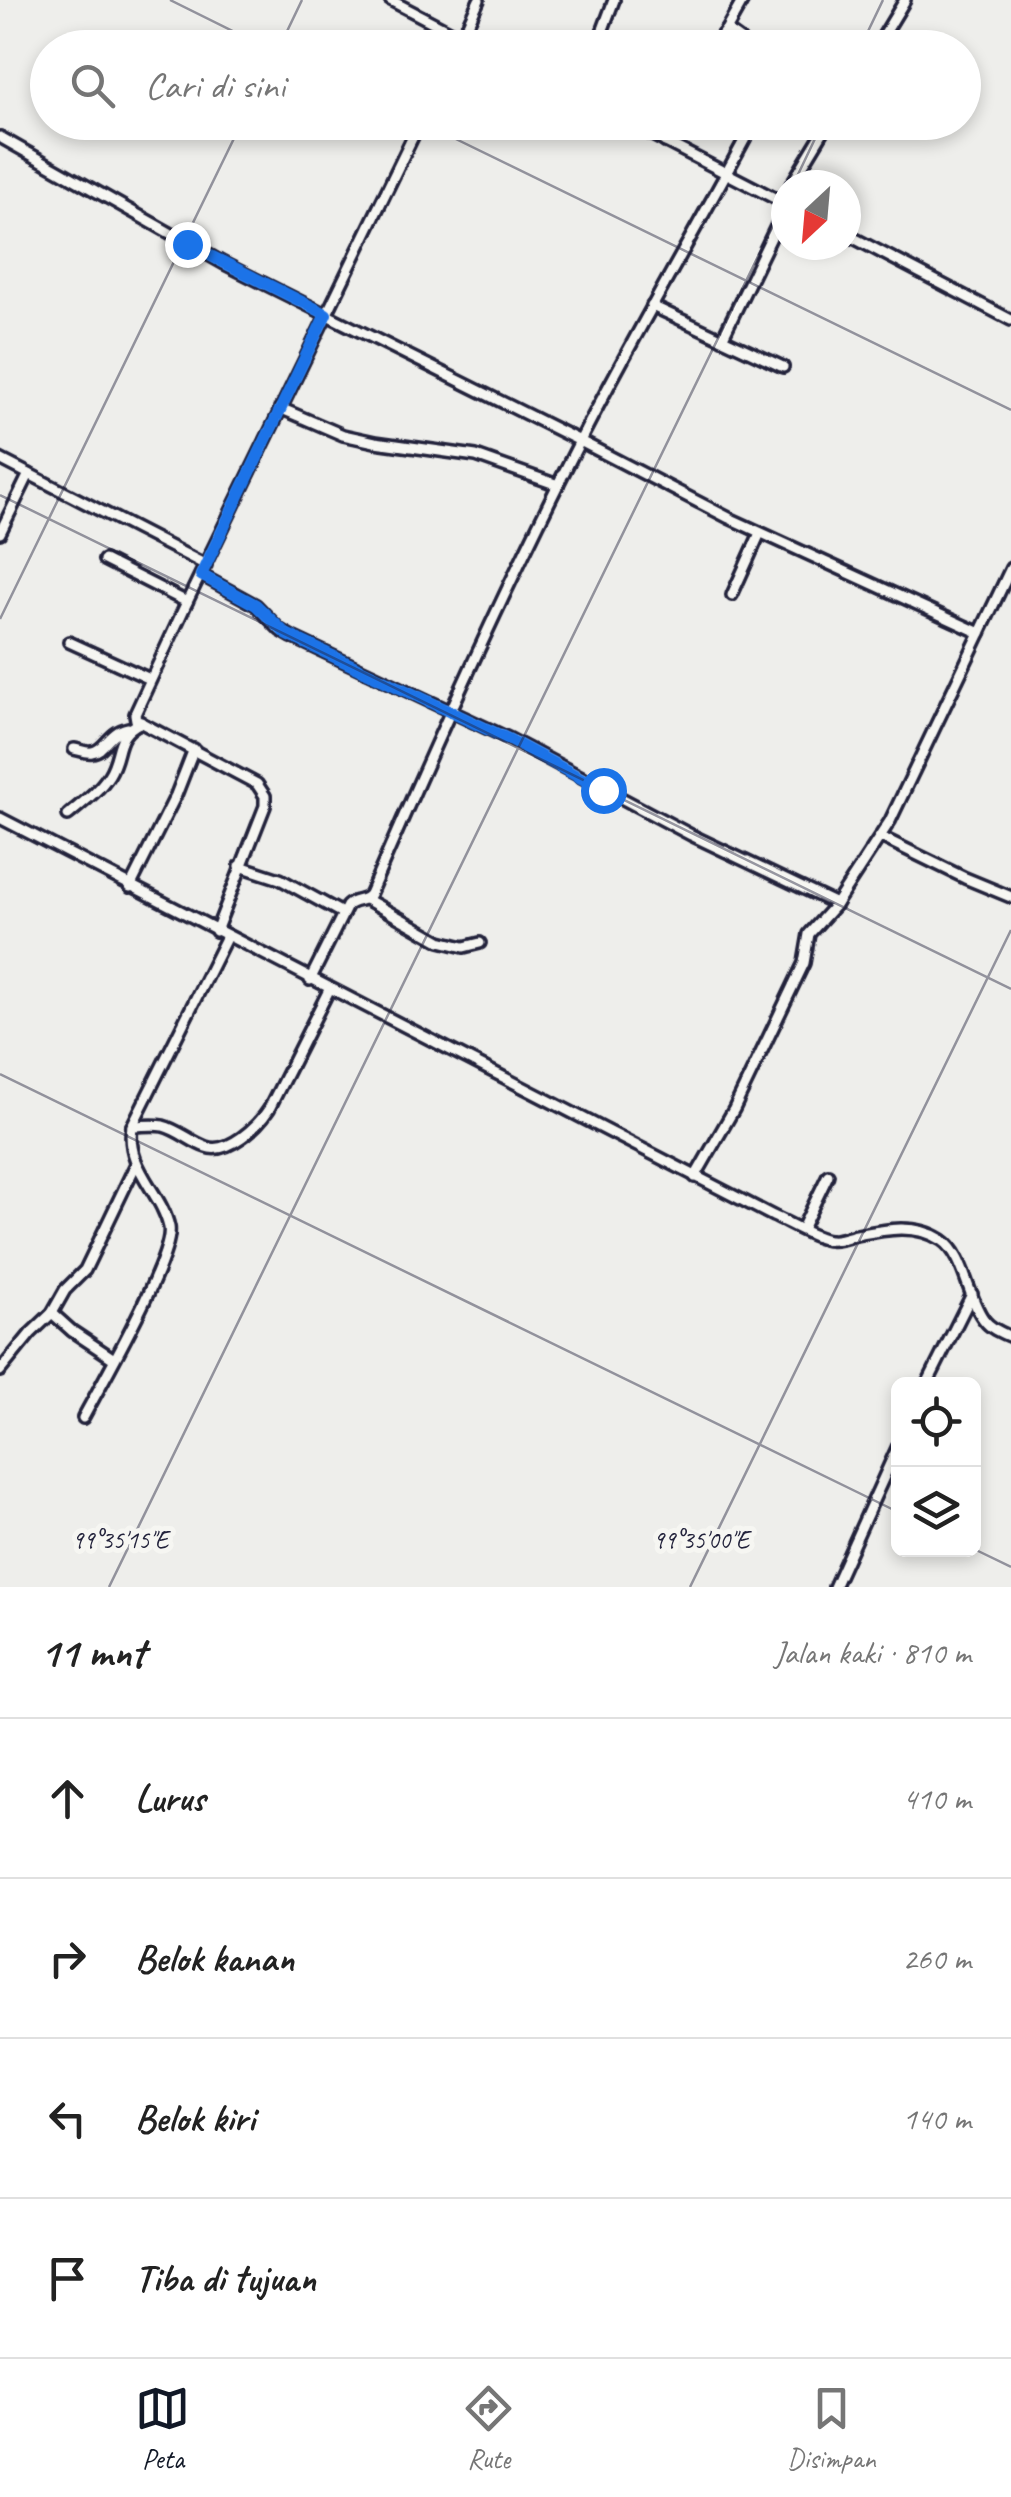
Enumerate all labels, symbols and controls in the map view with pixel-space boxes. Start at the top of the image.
search box [30,30,981,140]
icon: search [65,58,120,113]
text: Cari di sini [145,62,285,109]
north arrow [771,170,861,260]
route end [165,222,211,268]
route start [581,768,627,814]
map controls [891,1377,981,1557]
button: locate [891,1377,981,1467]
button: layers [891,1467,981,1557]
text: 99°35'15"E [72,1524,171,1556]
text: 99°35'00"E [653,1524,752,1556]
text: 11 mnt [40,1626,145,1679]
text: Jalan kaki · 810 m [774,1632,971,1673]
icon: ahead [40,1771,95,1826]
text: Lurus [135,1775,205,1822]
text: 410 m [902,1778,971,1819]
icon: right [40,1931,95,1986]
text: Belok kanan [135,1935,294,1982]
text: 260 m [902,1938,971,1979]
icon: left [40,2091,95,2146]
text: Belok kiri [135,2095,255,2142]
text: 140 m [902,2098,971,2139]
icon: arrive [40,2251,95,2306]
text: Tiba di tujuan [135,2255,316,2302]
tab: Peta [135,2381,190,2476]
tab: Rute [461,2381,516,2476]
tab: Disimpan [787,2381,876,2476]

